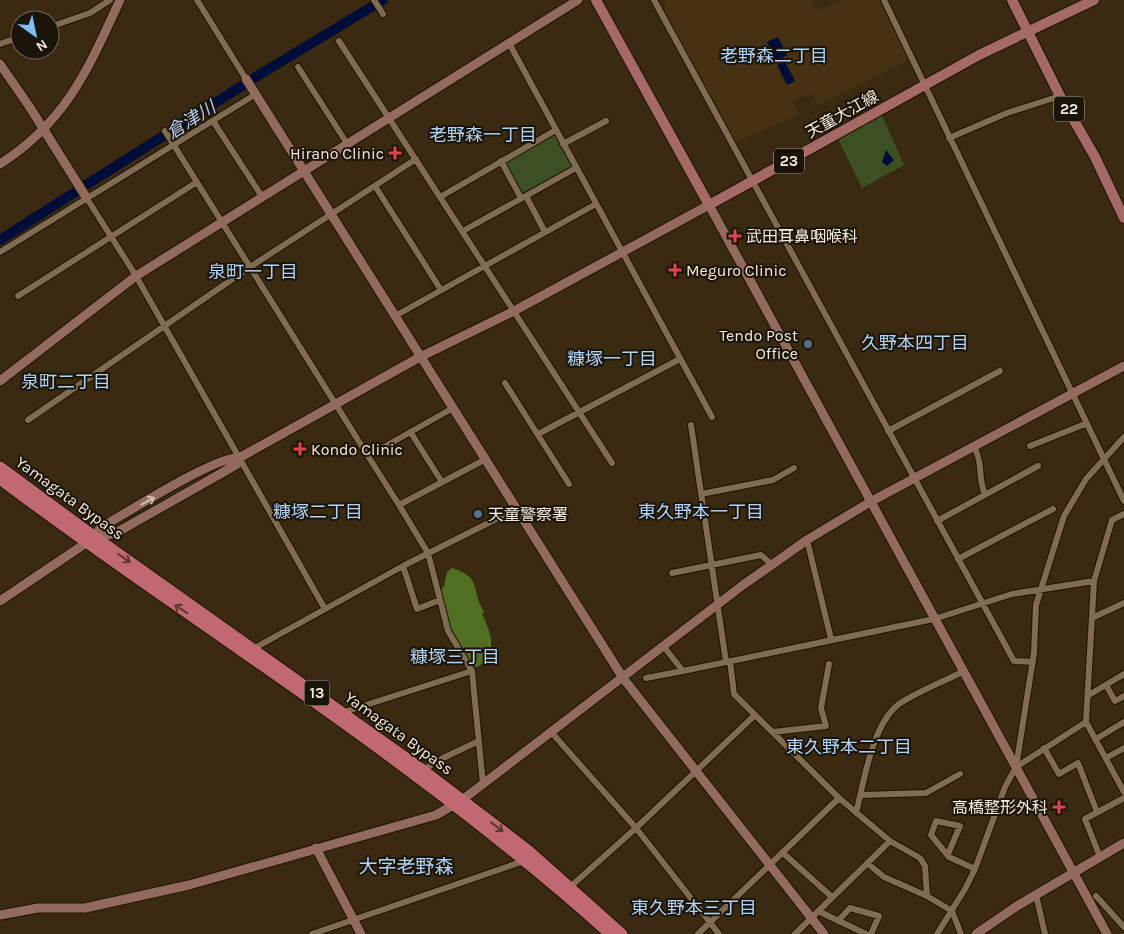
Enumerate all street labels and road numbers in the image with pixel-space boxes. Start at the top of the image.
street label: 天童大江線 [802,86,882,142]
road number: 22 [1054,96,1084,122]
road number: 23 [774,148,804,174]
street label: Yamagata Bypass [12,452,128,544]
road number: 13 [304,680,330,706]
street label: Yamagata Bypass [341,687,457,779]

